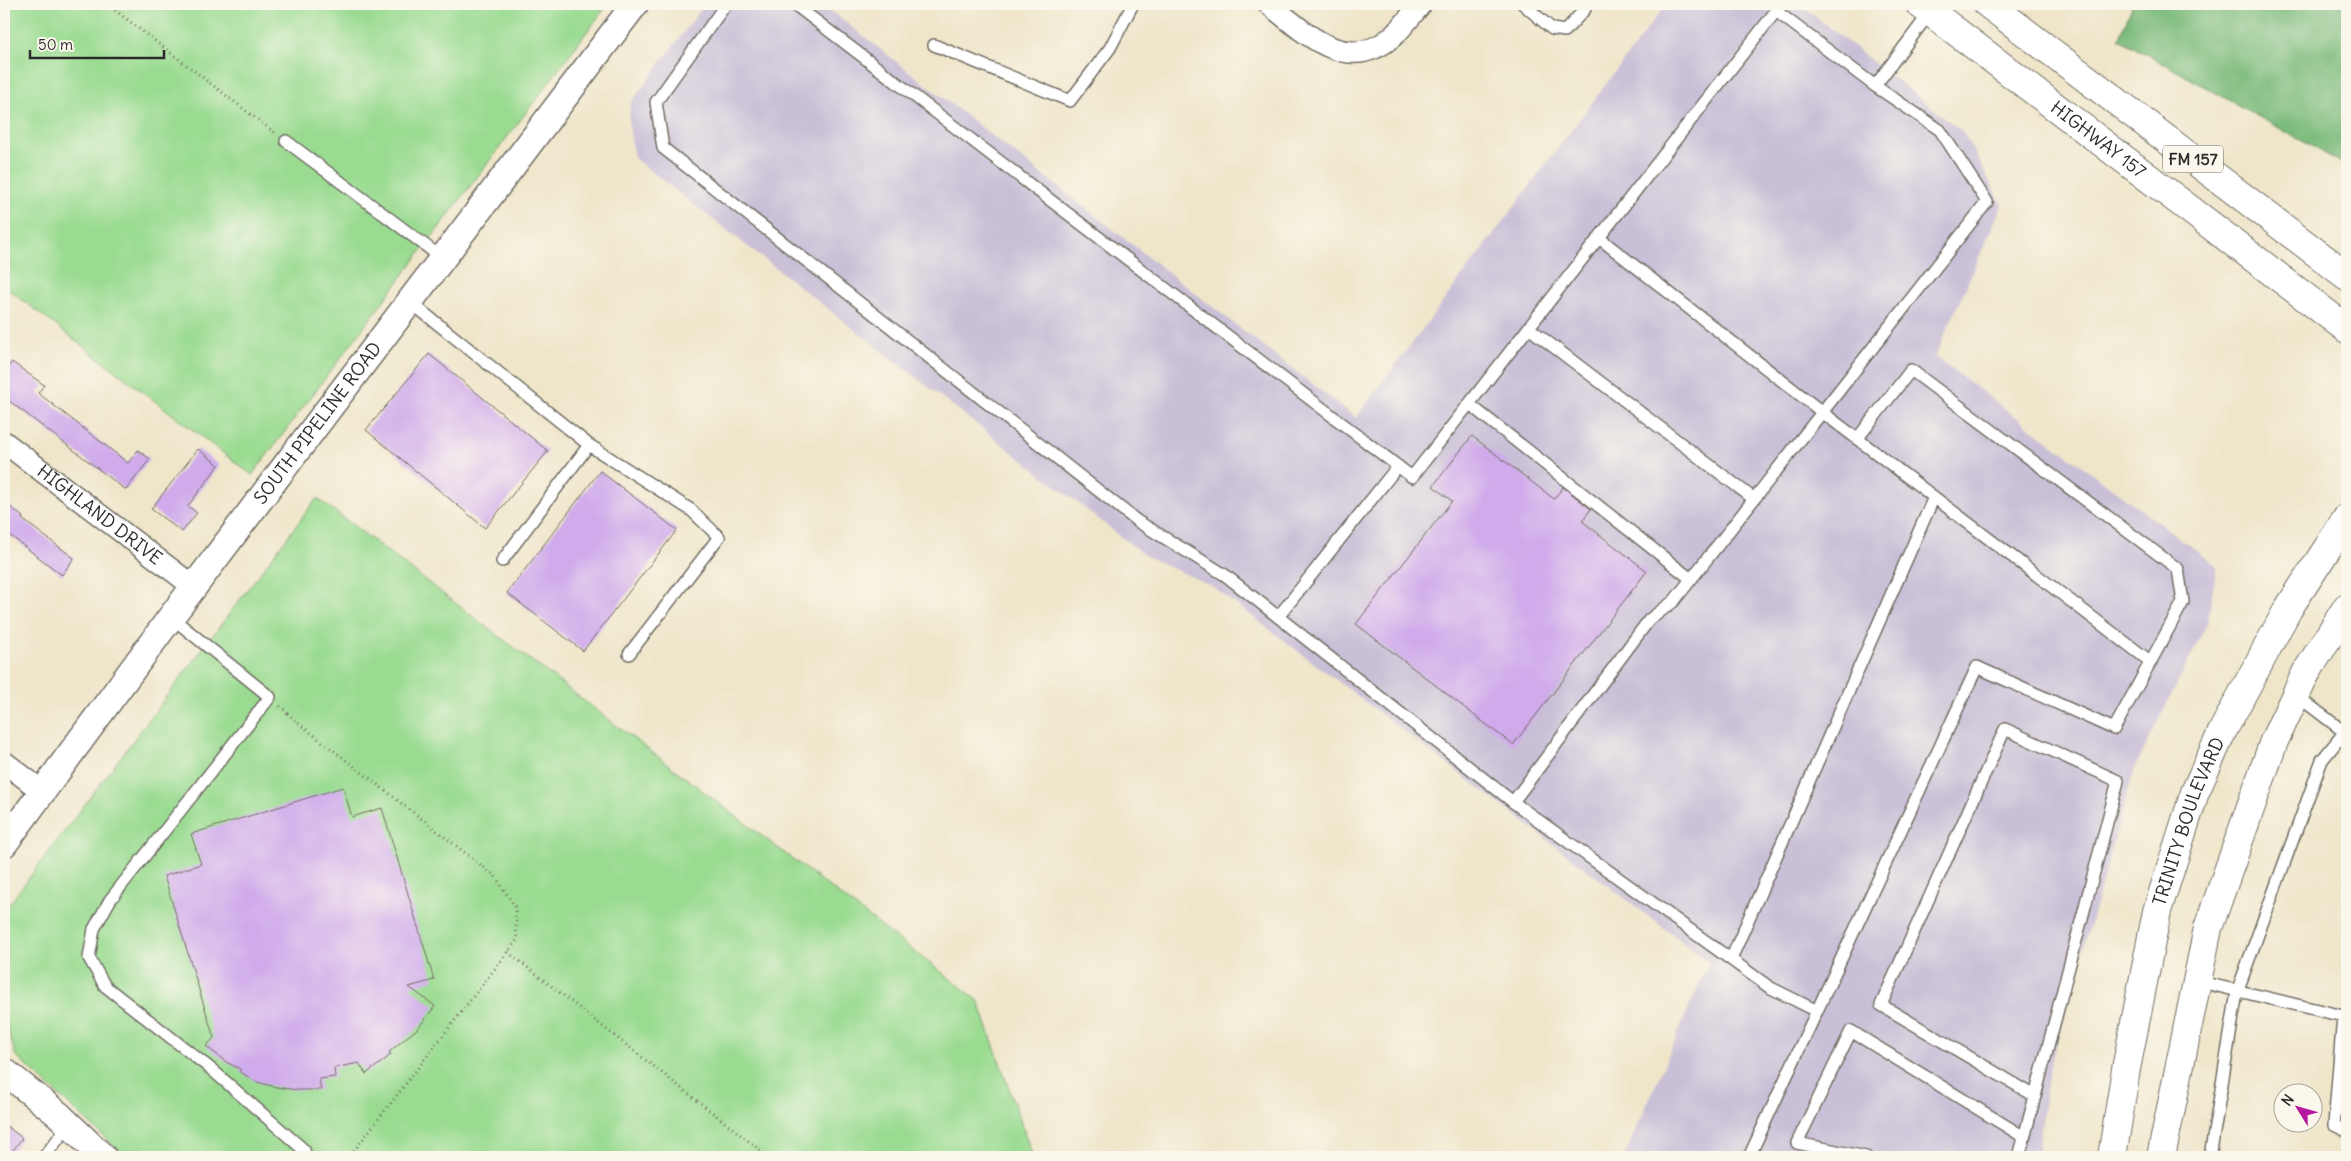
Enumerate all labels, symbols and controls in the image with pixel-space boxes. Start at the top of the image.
scale bar [30,28,164,60]
text: 50 m [38,35,73,54]
street label: HIGHWAY 157 [2046,96,2151,183]
road number: FM 157 [2163,146,2223,172]
street label: SOUTH PIPELINE ROAD [249,337,386,508]
street label: HIGHLAND DRIVE [33,459,167,569]
street label: TRINITY BOULEVARD [2147,733,2229,909]
north arrow [2274,1084,2324,1134]
text: N [2278,1091,2298,1109]

